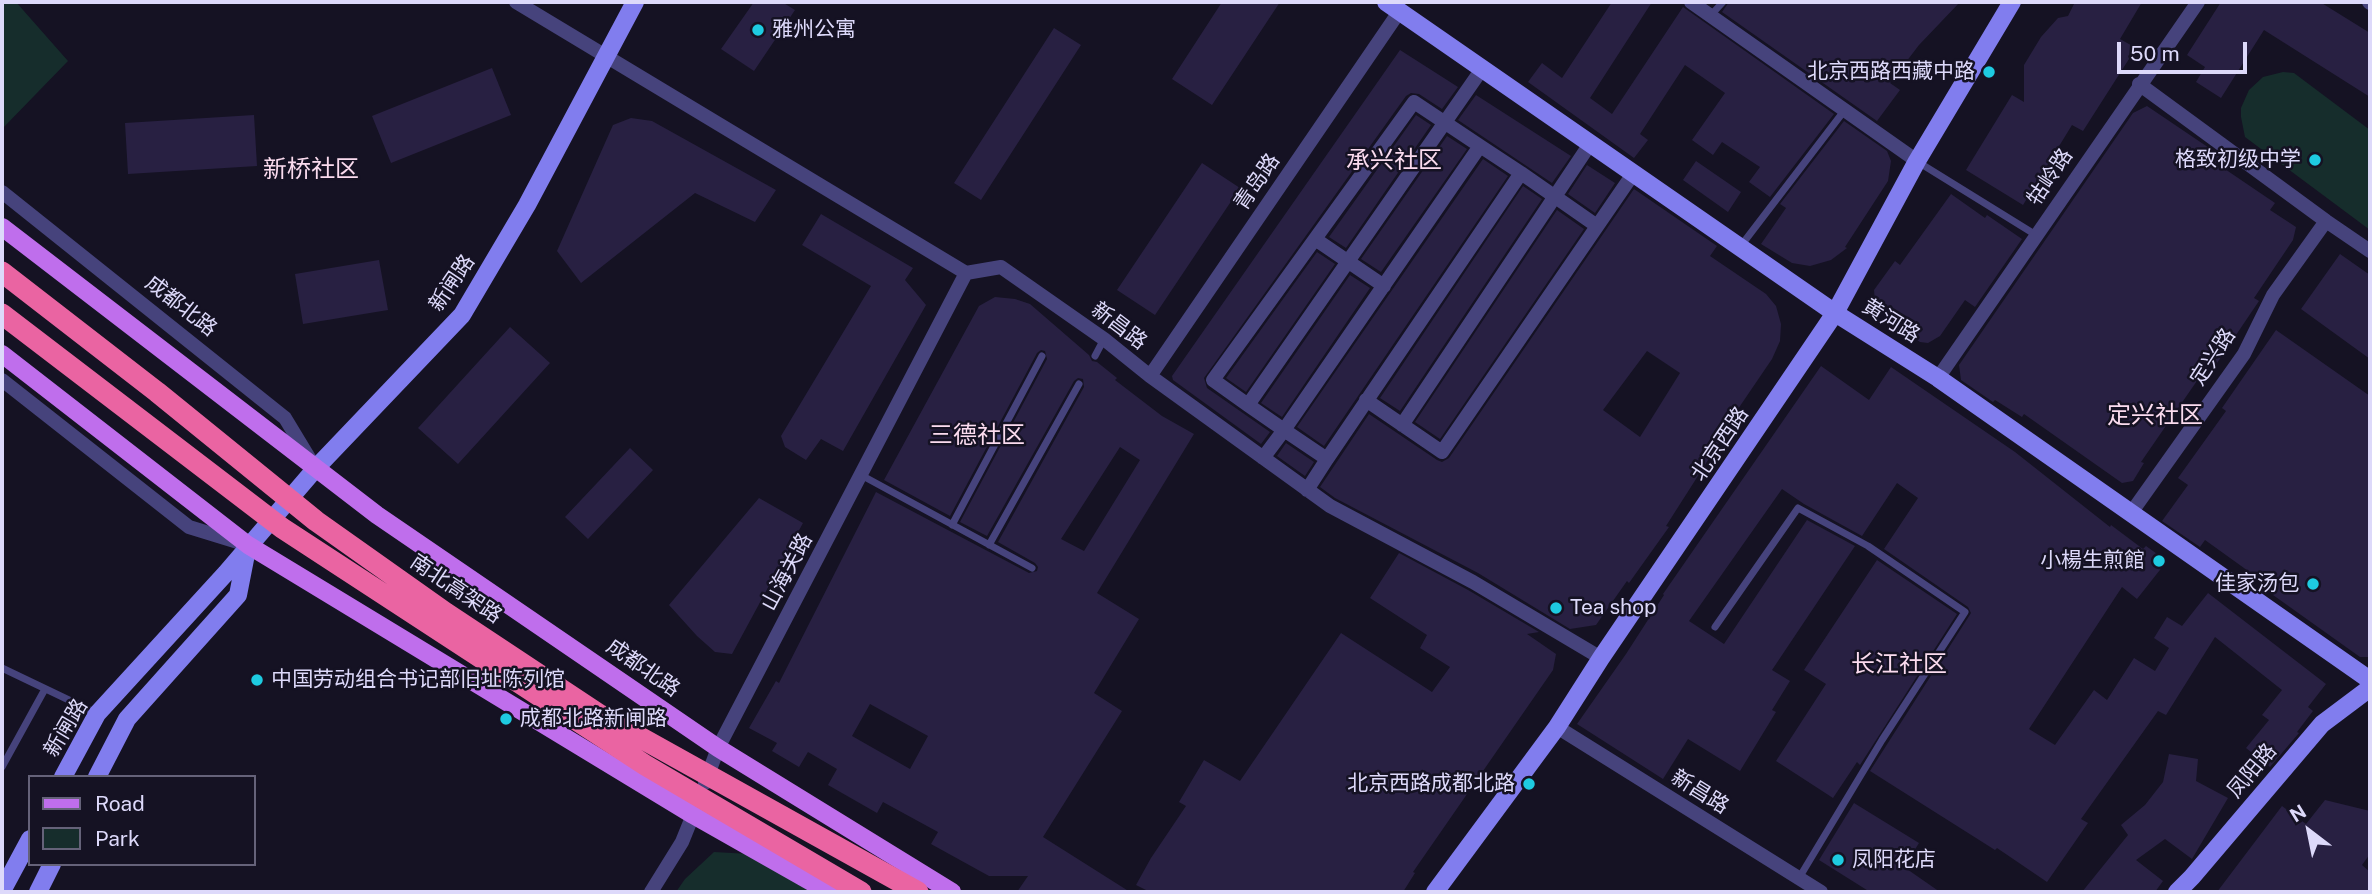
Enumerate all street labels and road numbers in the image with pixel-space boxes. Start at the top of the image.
street label: 牯岭路 [2022,144,2078,210]
street label: 青岛路 [1229,149,1285,215]
street label: 新闸路 [424,250,480,316]
street label: 成都北路 [140,270,222,342]
street label: 黄河路 [1858,294,1924,348]
street label: 新昌路 [1086,297,1152,355]
street label: 定兴路 [2185,324,2241,390]
street label: 北京西路 [1686,402,1754,486]
street label: 山海关路 [756,529,818,615]
street label: 南北高架路 [405,549,507,629]
street label: 成都北路 [601,634,685,702]
street label: 新闸路 [39,695,93,761]
street label: 凤阳路 [2222,739,2282,803]
street label: 新昌路 [1667,765,1733,819]

